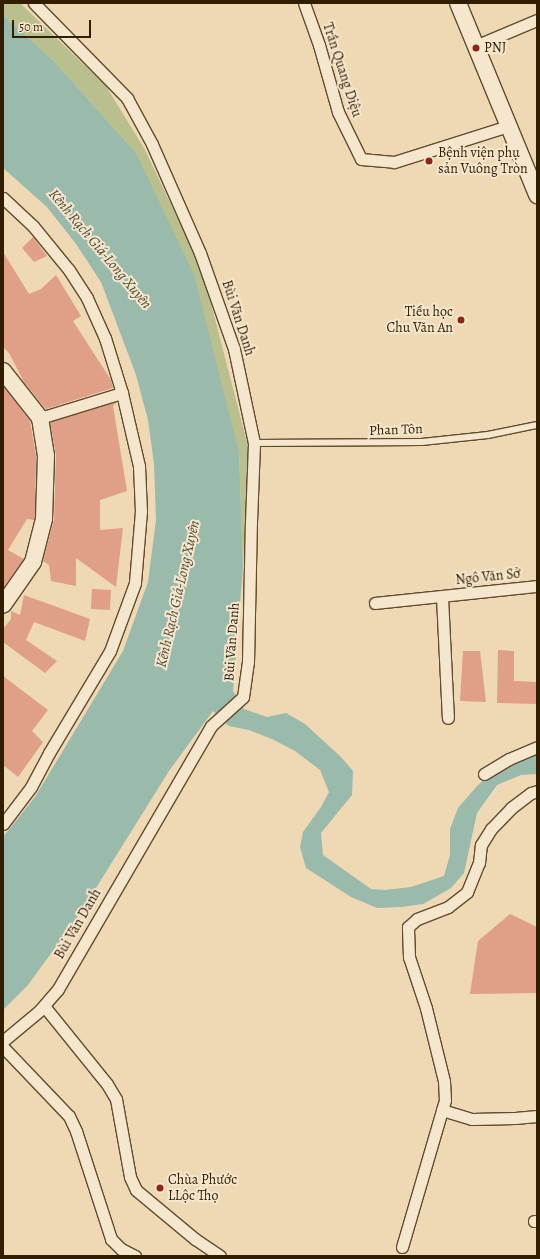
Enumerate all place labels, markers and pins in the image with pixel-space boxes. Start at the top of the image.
place label: PNJ [484,40,506,56]
marker: PNJ [471,43,481,53]
place label: Bệnh viện phụ sản Vuông Tròn [438,145,528,178]
marker: Bệnh viện phụ sản Vuông Tròn [423,155,435,167]
place label: Tiểu học Chu Văn An [386,304,453,336]
marker: Tiểu học Chu Văn An [456,315,466,325]
place label: Chùa Phước LLộc Thọ [168,1172,237,1204]
marker: Chùa Phước LLộc Thọ [155,1183,165,1193]

